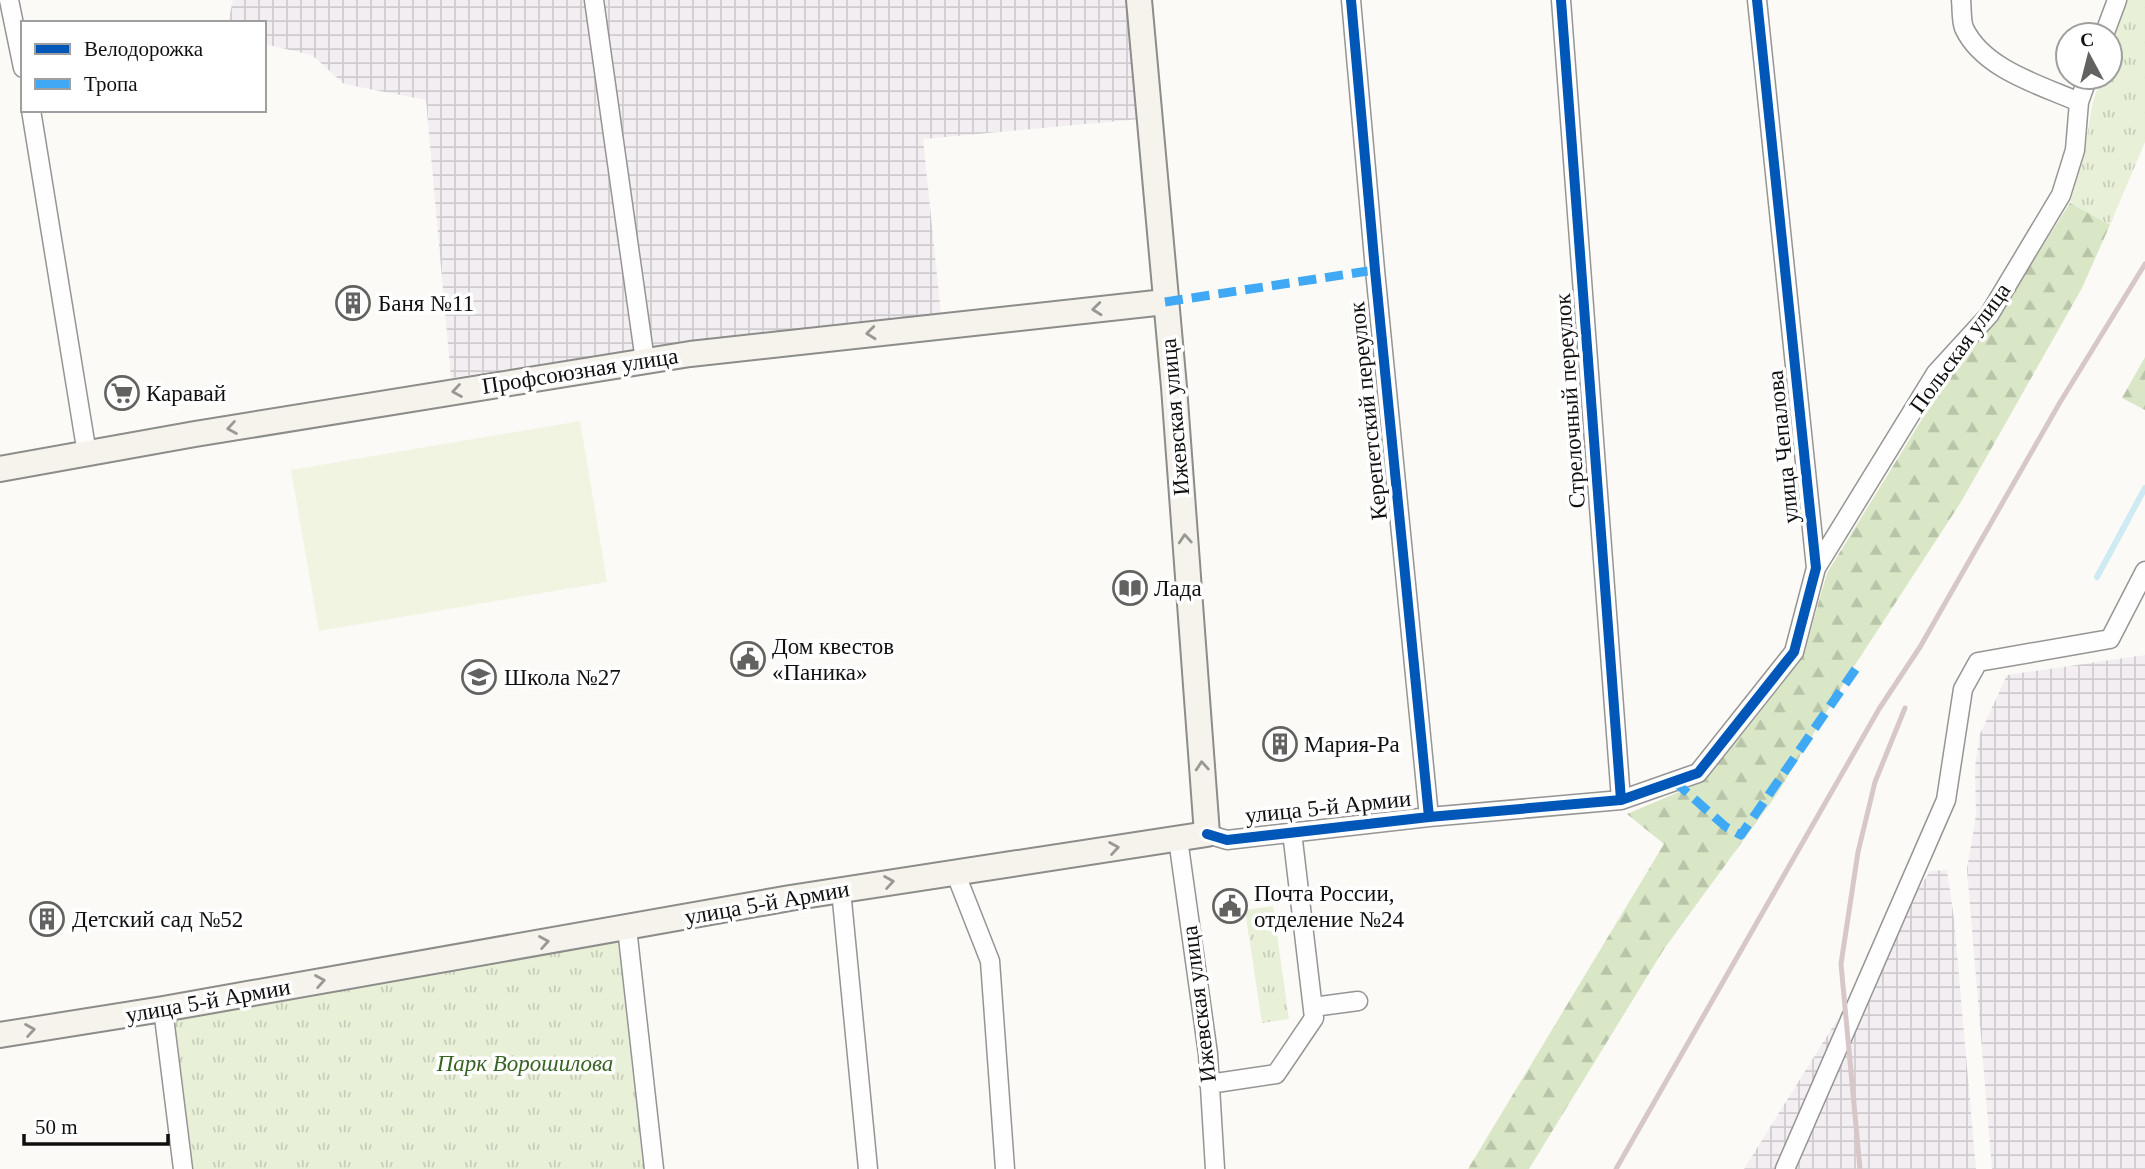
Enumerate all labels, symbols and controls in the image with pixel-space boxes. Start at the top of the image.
legend [21,21,266,112]
north arrow [2054,21,2124,91]
text: С [2079,28,2095,51]
text: Велодорожка [84,37,204,61]
text: Тропа [84,72,138,96]
street label: Польская улица [1905,278,2015,418]
building icon: Баня №11 [334,284,372,322]
place label: Баня №11 [378,291,474,316]
street label: Стрелочный переулок [1550,292,1590,509]
street label: Керепетский переулок [1344,300,1392,521]
one-way arrow [1091,301,1103,316]
one-way arrow [865,326,877,341]
street label: Ижевская улица [1156,337,1194,497]
street label: Профсоюзная улица [480,343,680,399]
street label: улица Чепалова [1763,369,1803,525]
supermarket icon: Каравай [103,374,141,412]
place label: Каравай [146,381,226,406]
one-way arrow [451,383,462,398]
one-way arrow [226,420,238,435]
one-way arrow [1178,534,1193,545]
library icon: Лада [1111,569,1149,607]
place label: Лада [1154,576,1202,601]
place label: Дом квестов «Паника» [772,634,894,685]
public building icon: Дом квестов «Паника» [729,640,767,678]
school or university icon: Школа №27 [460,658,498,696]
place label: Школа №27 [504,665,621,690]
building icon: Мария-Ра [1261,725,1299,763]
place label: Мария-Ра [1304,732,1400,757]
one-way arrow [1195,760,1210,771]
street label: улица 5-й Армии [1244,786,1412,828]
one-way arrow [1108,841,1120,856]
one-way arrow [883,875,895,890]
street label: улица 5-й Армии [683,876,851,930]
place label: Почта России, отделение №24 [1254,881,1405,932]
public building icon: Почта России, отделение №24 [1211,887,1249,925]
building icon: Детский сад №52 [28,900,66,938]
place label: Детский сад №52 [72,907,243,932]
street label: Ижевская улица [1177,924,1221,1084]
one-way arrow [538,935,550,950]
street label: улица 5-й Армии [124,974,292,1028]
one-way arrow [314,974,326,989]
one-way arrow [24,1023,36,1038]
park label: Парк Ворошилова [436,1051,613,1076]
scale bar [24,1102,168,1146]
text: 50 m [35,1115,78,1139]

